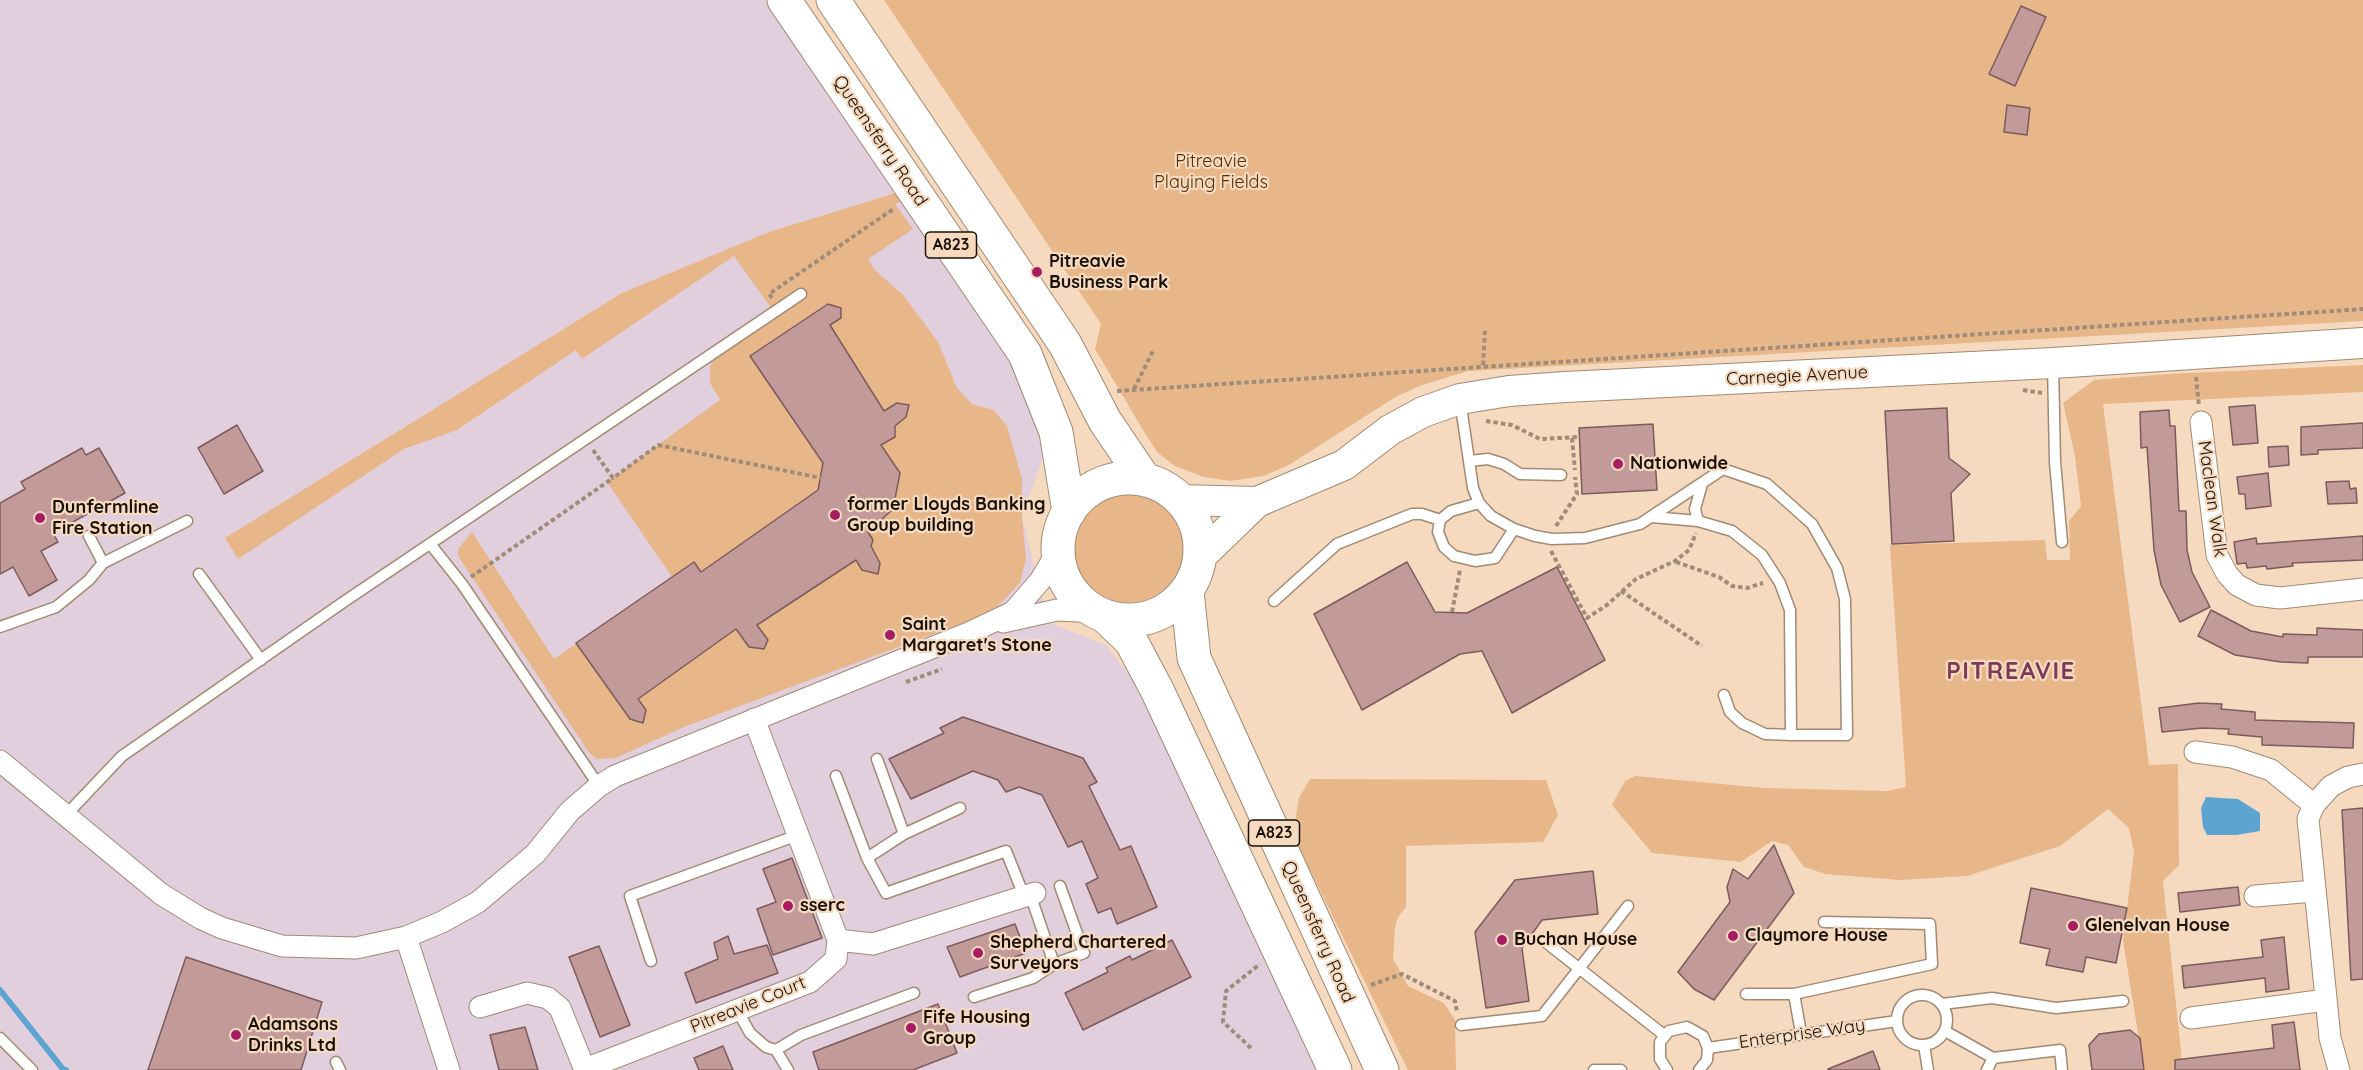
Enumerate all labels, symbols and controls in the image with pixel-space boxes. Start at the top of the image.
street label: Queensferry Road [828,72,932,210]
park label: Pitreavie Playing Fields [1154,151,1268,194]
road number: A823 [926,232,976,258]
place label: Pitreavie Business Park [1049,251,1168,294]
marker: Pitreavie Business Park [1030,265,1044,279]
street label: Carnegie Avenue [1726,362,1868,390]
street label: Maclean Walk [2193,439,2231,559]
place label: Nationwide [1630,453,1728,475]
marker: Nationwide [1611,457,1625,471]
place label: former Lloyds Banking Group building [847,494,1045,536]
place label: Dunfermline Fire Station [52,497,159,540]
marker: former Lloyds Banking Group building [828,508,842,522]
marker: Dunfermline Fire Station [33,511,47,525]
place label: Saint Margaret's Stone [902,614,1052,656]
marker: Saint Margaret's Stone [883,628,897,642]
district label: PITREAVIE [1946,658,2076,686]
road number: A823 [1248,820,1300,846]
street label: Queensferry Road [1277,858,1359,1006]
place label: sserc [800,895,845,917]
marker: sserc [781,899,795,913]
place label: Glenelvan House [2085,915,2230,937]
marker: Glenelvan House [2066,919,2080,933]
place label: Claymore House [1745,925,1888,947]
place label: Buchan House [1514,929,1637,951]
marker: Claymore House [1726,929,1740,943]
place label: Shepherd Chartered Surveyors [990,932,1166,974]
marker: Buchan House [1495,933,1509,947]
marker: Shepherd Chartered Surveyors [971,946,985,960]
street label: Pitreavie Court [687,972,809,1038]
place label: Fife Housing Group [923,1007,1030,1050]
place label: Adamsons Drinks Ltd [248,1014,338,1056]
street label: Enterprise Way [1737,1014,1867,1054]
marker: Fife Housing Group [904,1021,918,1035]
marker: Adamsons Drinks Ltd [229,1028,243,1042]

